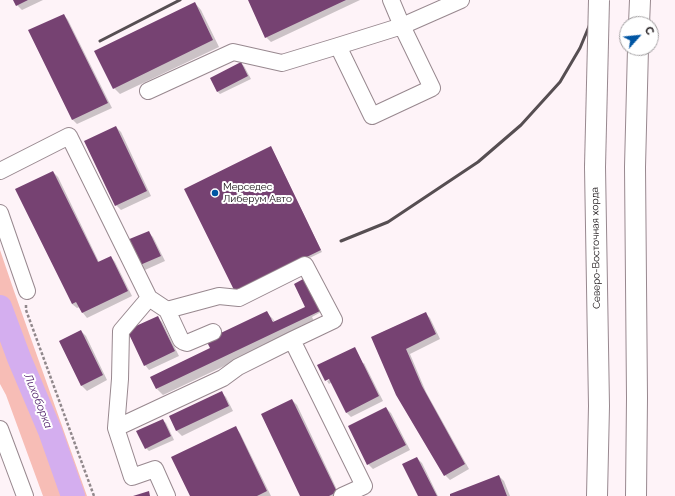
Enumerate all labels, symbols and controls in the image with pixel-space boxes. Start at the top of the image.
north arrow [619,16,659,56]
text: С [642,24,657,37]
place label: Мерседес Либерум Авто [223,181,292,204]
street label: Северо-Восточная хорда [589,187,603,309]
marker: Мерседес Либерум Авто [210,188,220,198]
water label: Лихоборка [21,372,55,430]

